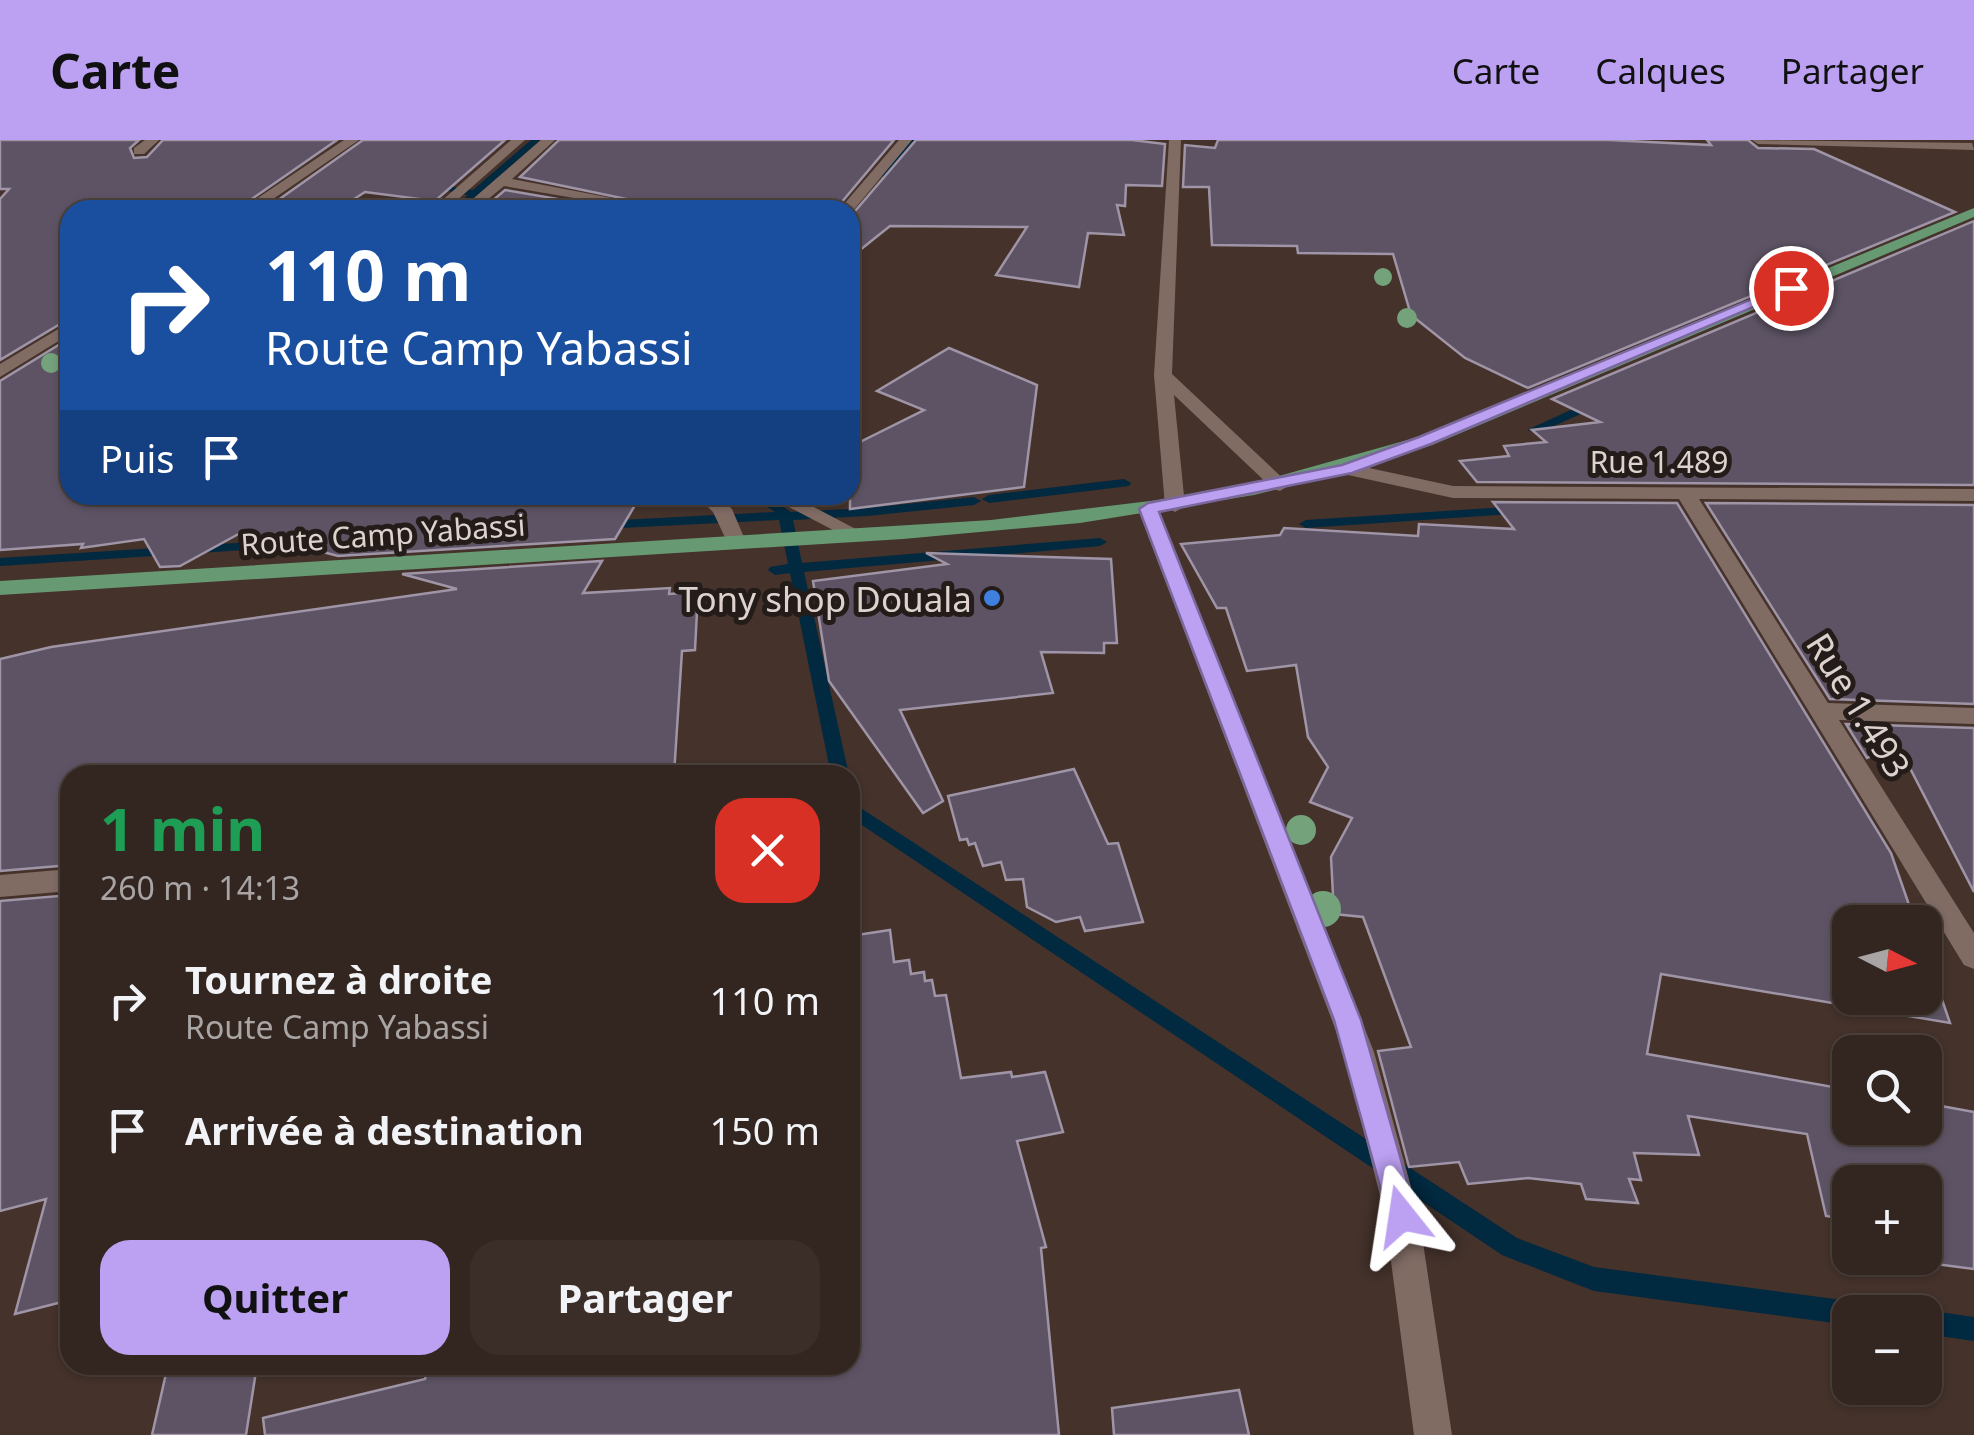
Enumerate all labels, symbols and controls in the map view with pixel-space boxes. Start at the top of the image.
text: Carte [50,38,181,103]
text: Carte [1452,47,1540,94]
text: Calques [1595,47,1726,94]
text: Partager [1781,47,1924,94]
text: 110 m [265,226,472,322]
icon: right [100,240,230,370]
pin [1749,246,1834,331]
icon: arrive [1764,261,1819,316]
text: Route Camp Yabassi [265,317,693,378]
icon: arrive [194,430,249,485]
text: Puis [100,432,174,484]
street label: Rue 1.489 [1590,441,1728,482]
street label: Route Camp Yabassi [239,504,527,564]
place label: Tony shop Douala [678,575,972,622]
marker: Tony shop Douala [981,587,1003,609]
street label: Rue 1.493 [1796,624,1922,786]
text: 1 min [100,787,265,869]
button: close [715,798,820,903]
text: 260 m · 14:13 [100,866,300,909]
north arrow [1832,905,1942,1015]
map controls [1832,905,1942,1405]
text: Tournez à droite [185,953,493,1005]
icon: right [100,973,155,1028]
text: 110 m [709,974,820,1026]
text: Route Camp Yabassi [185,1005,489,1048]
button: search [1832,1035,1942,1145]
icon: arrive [100,1103,155,1158]
text: Arrivée à destination [185,1104,584,1156]
text: 150 m [709,1104,820,1156]
position arrow [1350,1164,1454,1268]
button: + [1832,1165,1942,1275]
button: Quitter [100,1240,450,1355]
button: Partager [470,1240,820,1355]
button: − [1832,1295,1942,1405]

